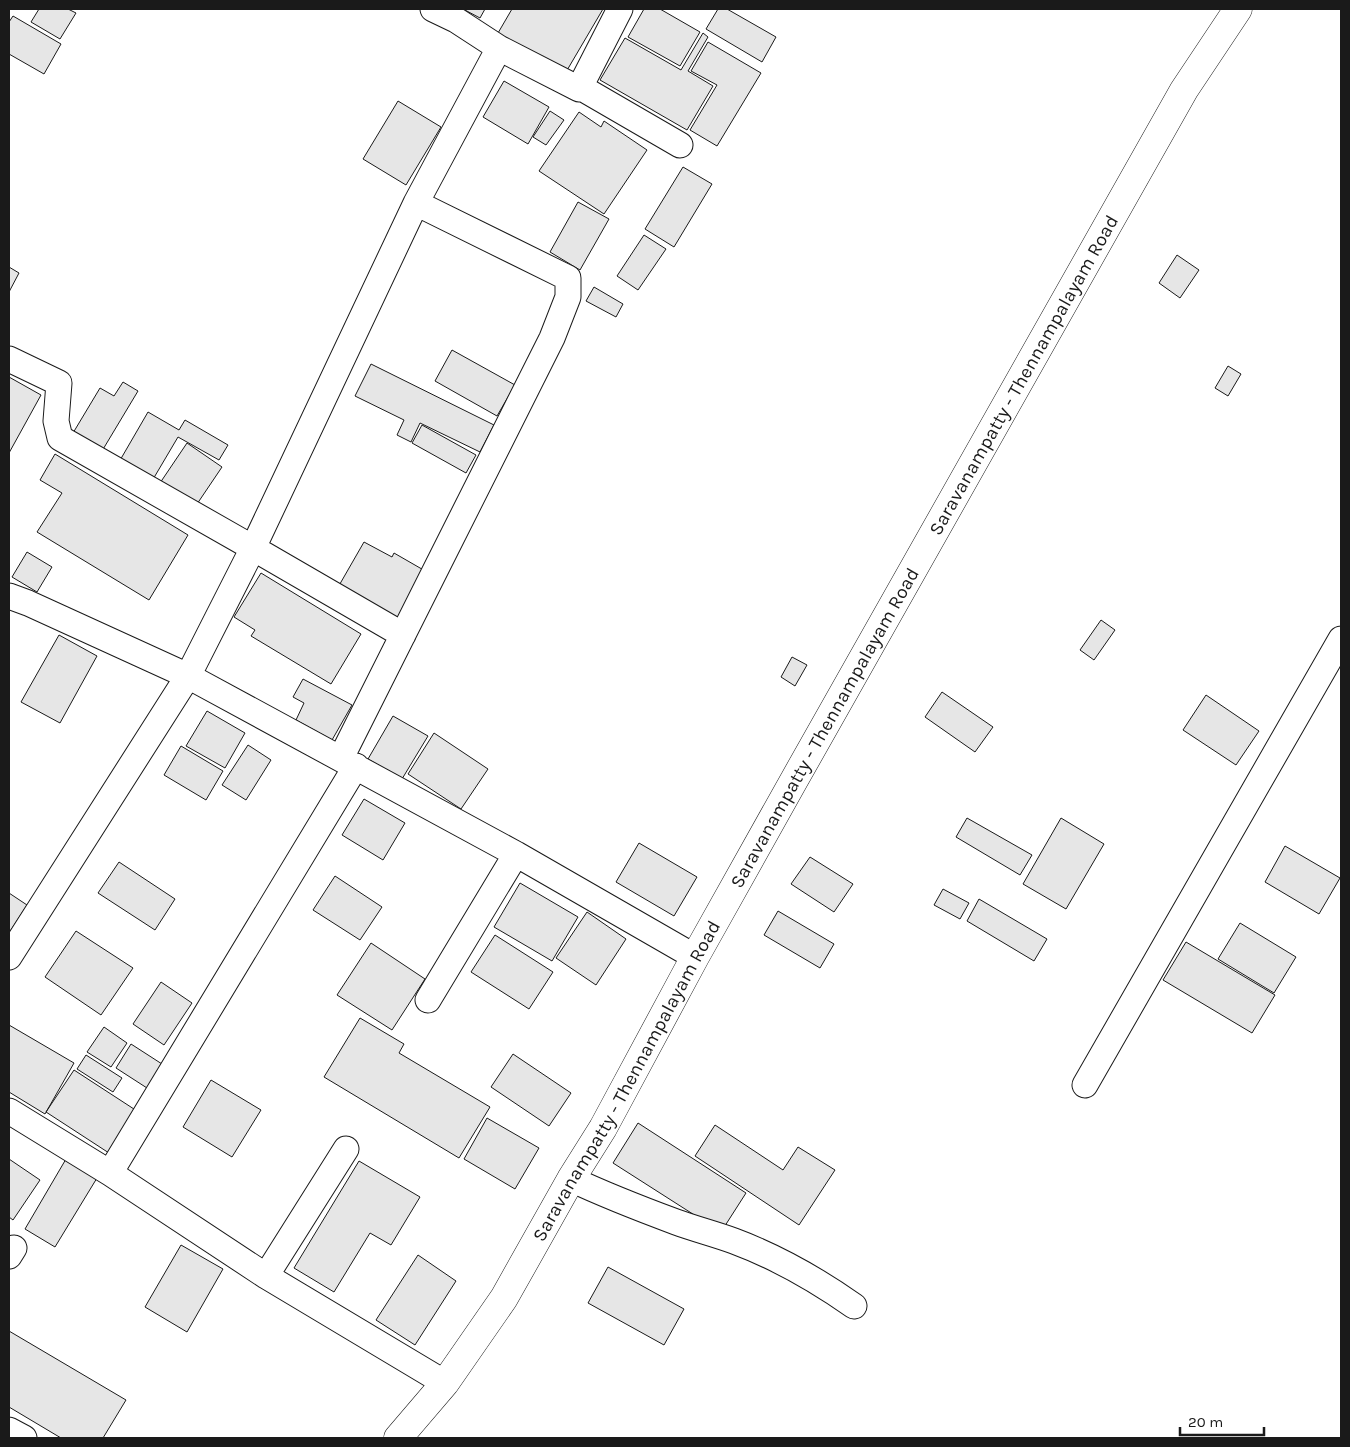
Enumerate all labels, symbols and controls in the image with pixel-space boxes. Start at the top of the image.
street label: Saravanampatty - Thennampalayam Road [925,211,1123,539]
street label: Saravanampatty - Thennampalayam Road [726,564,924,892]
street label: Saravanampatty - Thennampalayam Road [528,917,725,1245]
scale bar [1180,1404,1264,1436]
text: 20 m [1188,1413,1223,1431]

